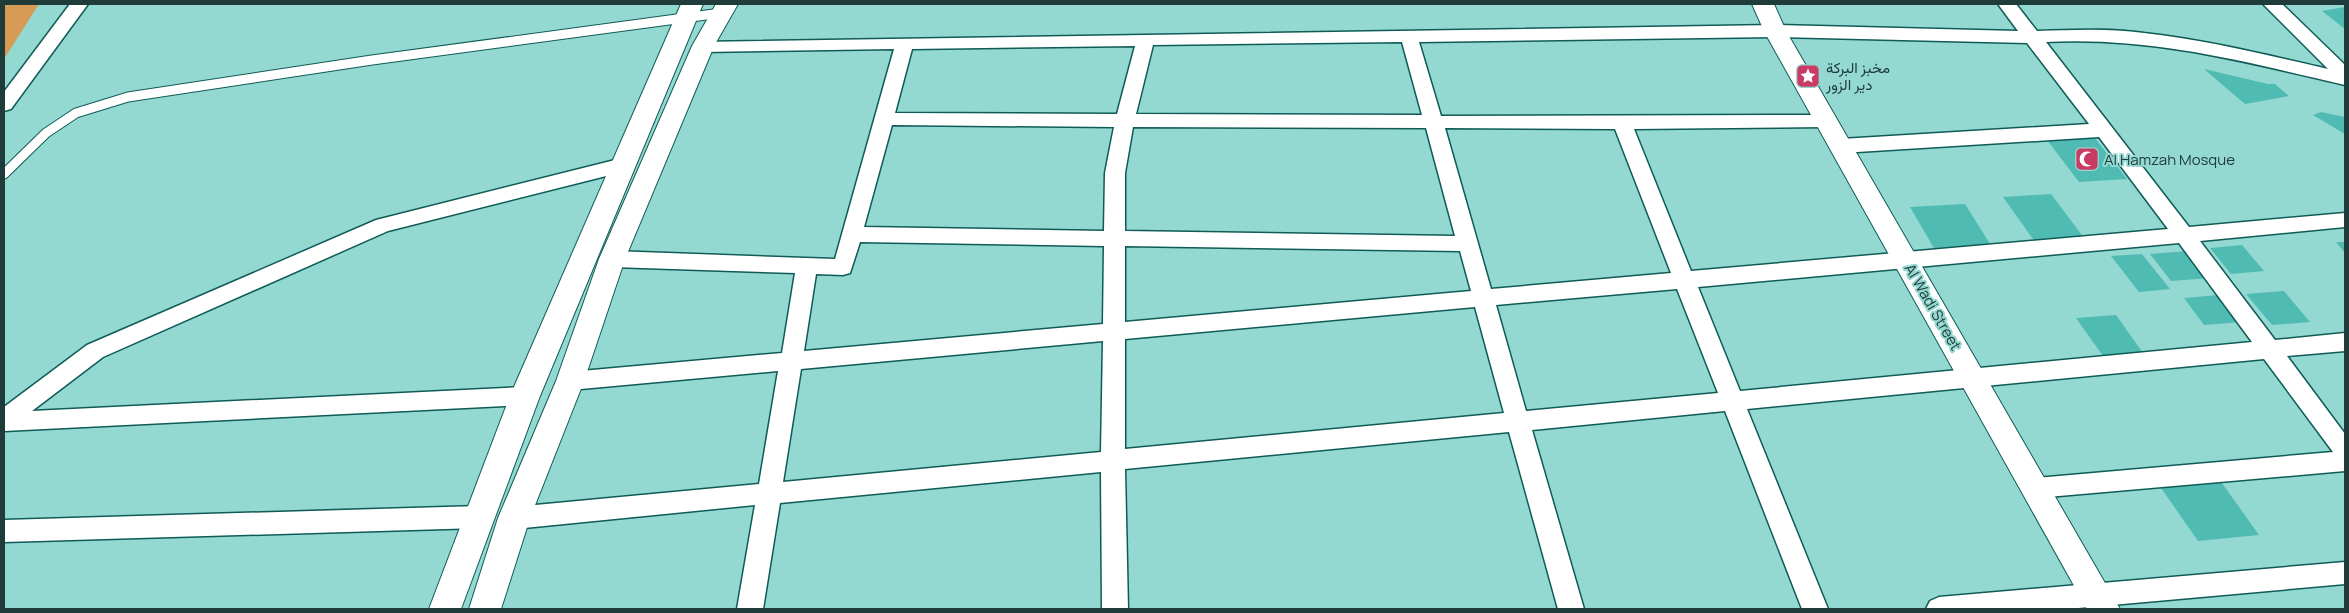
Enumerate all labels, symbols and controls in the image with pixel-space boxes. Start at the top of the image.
place label: مخبز البركة دير الزور [1825,57,1890,95]
place icon: مخبز البركة دير الزور [1795,63,1821,89]
mosque icon: Al Hamzah Mosque [2074,146,2100,172]
place label: Al Hamzah Mosque [2104,149,2235,170]
street label: Al Wadi Street [1900,260,1966,354]

